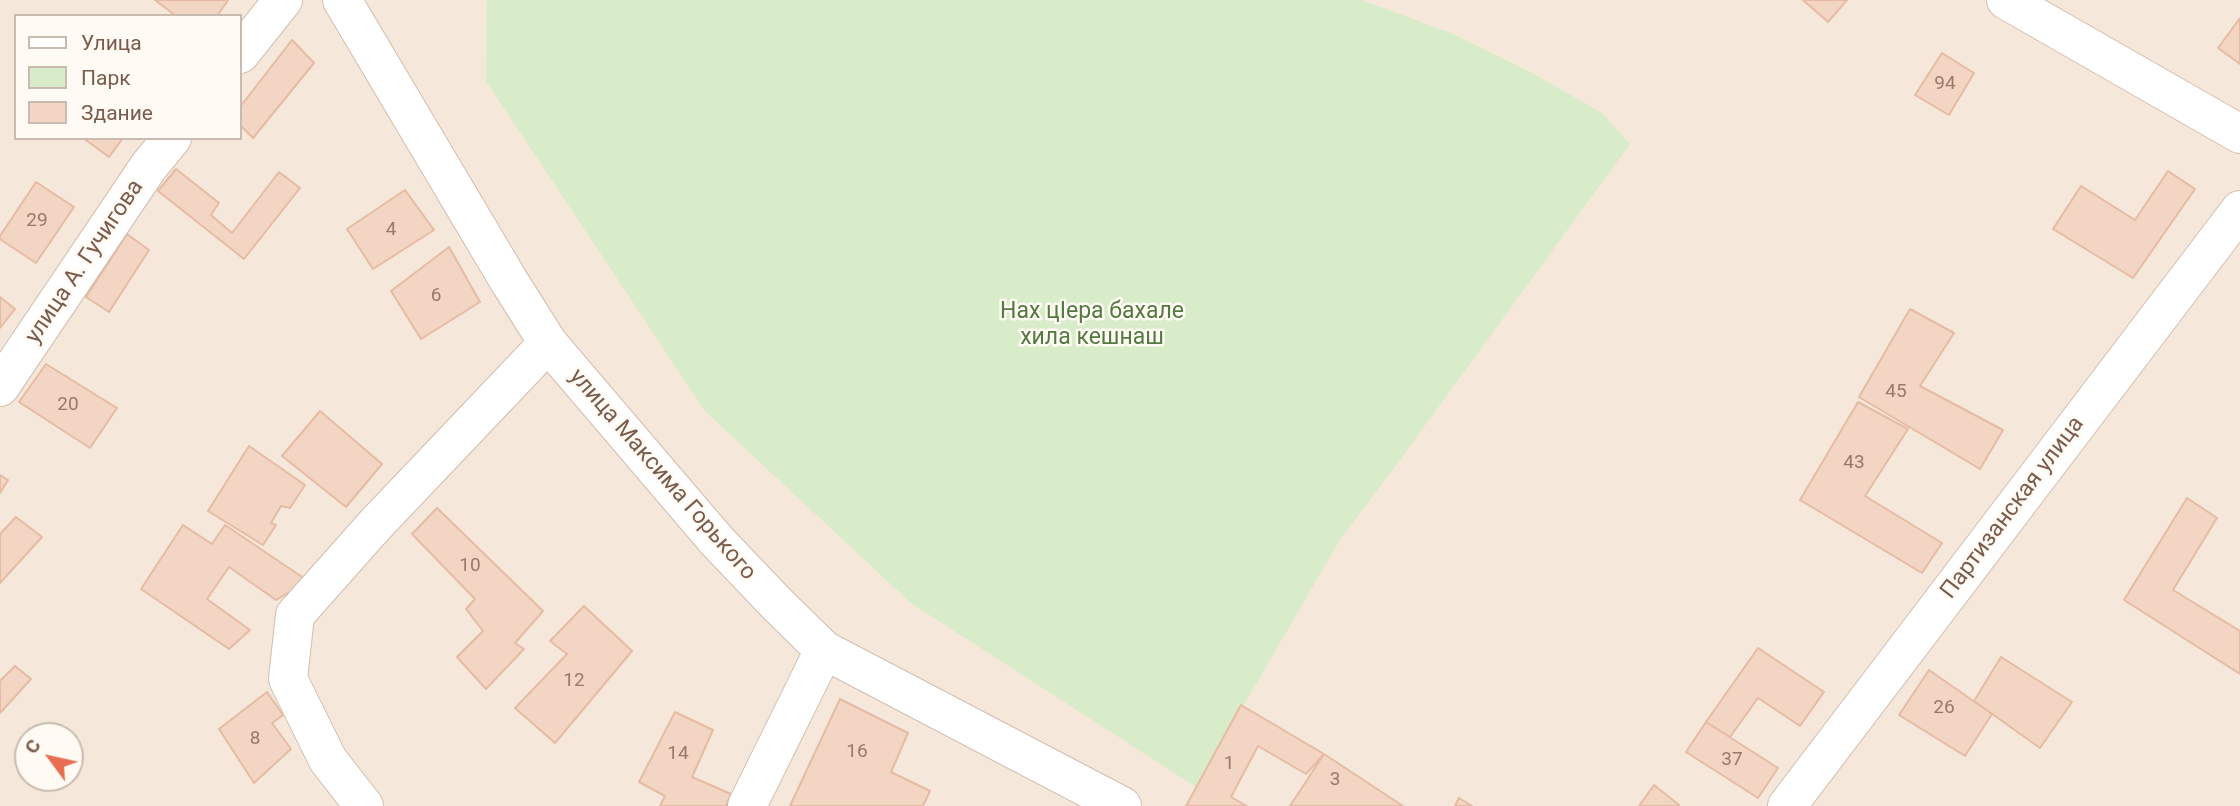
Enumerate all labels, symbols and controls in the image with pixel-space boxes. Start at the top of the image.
legend [14,14,242,140]
text: Улица [81,31,142,55]
text: Парк [81,66,131,90]
house number: 94 [1934,73,1956,95]
text: Здание [81,101,153,125]
street label: улица А. Гучигова [20,175,150,349]
house number: 29 [26,210,48,232]
house number: 4 [386,219,396,241]
house number: 6 [431,285,441,307]
park label: Нах цIера бахале хила кешнаш [1000,298,1184,352]
street label: улица Максима Горького [563,364,761,586]
house number: 45 [1885,381,1907,403]
house number: 20 [57,394,79,416]
street label: Партизанская улица [1935,411,2091,605]
house number: 43 [1843,452,1865,474]
house number: 10 [459,555,481,577]
house number: 12 [563,670,585,692]
house number: 26 [1933,697,1955,719]
north arrow [14,722,84,792]
house number: 8 [250,728,260,750]
text: С [20,735,46,758]
house number: 16 [846,741,868,763]
house number: 14 [667,743,689,765]
house number: 37 [1721,749,1743,771]
house number: 1 [1224,753,1234,775]
house number: 3 [1330,769,1340,791]

